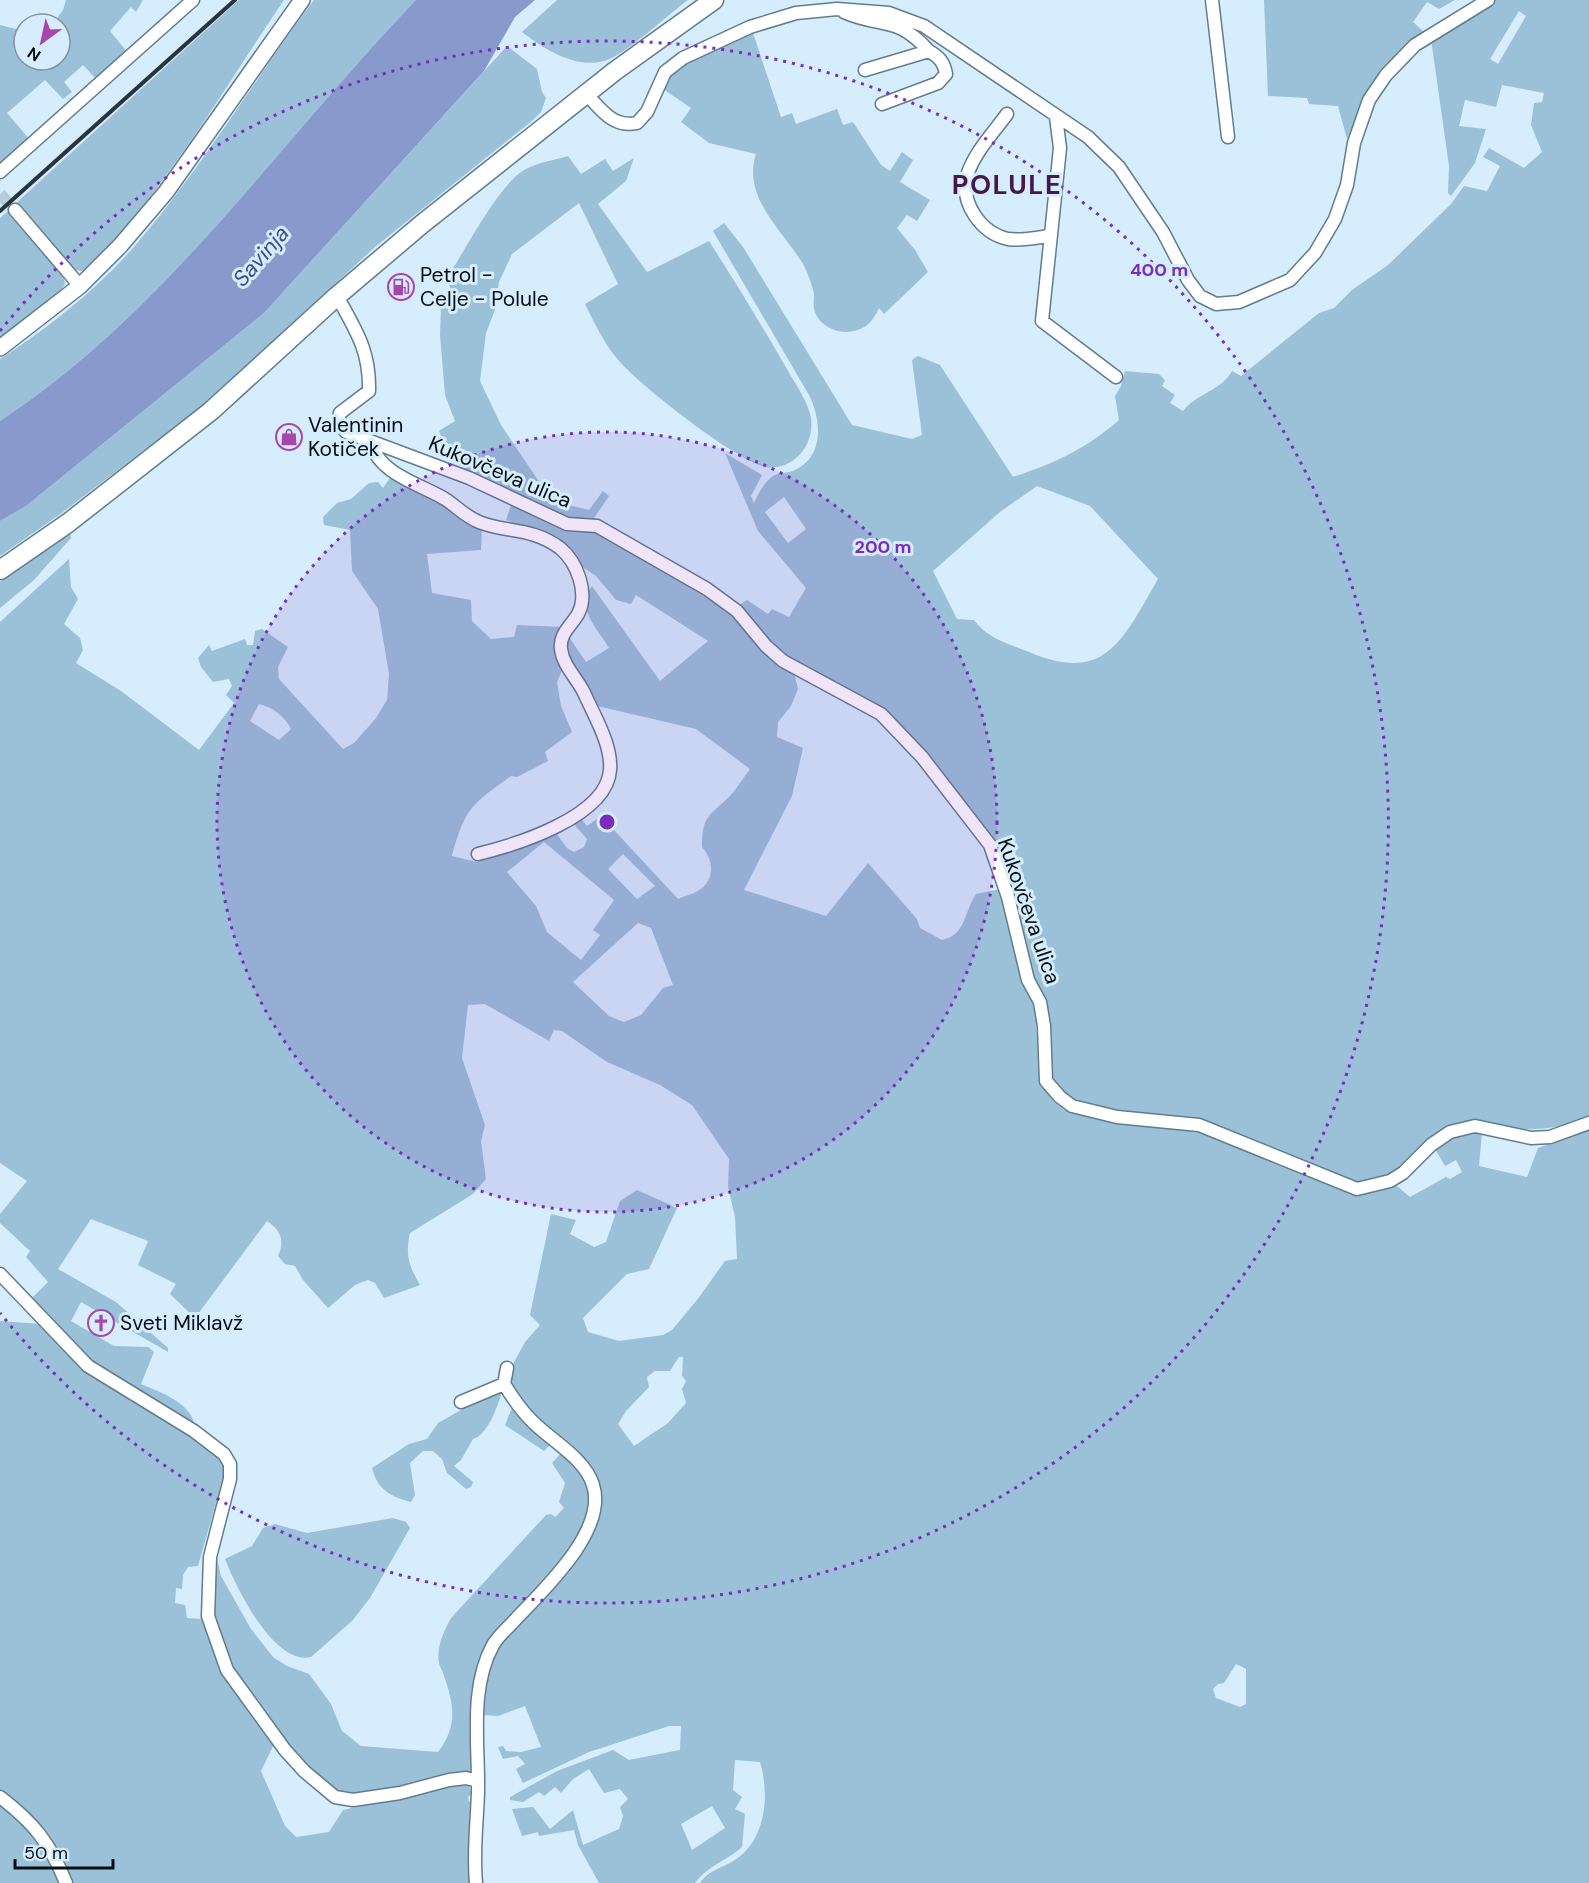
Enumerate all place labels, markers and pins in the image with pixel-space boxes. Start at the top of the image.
place label: Petrol - Celje - Polule [420,261,549,313]
fuel station icon: Petrol - Celje - Polule [386,272,416,302]
place label: Valentinin Kotiček [308,411,403,463]
shop icon: Valentinin Kotiček [274,422,304,452]
centre of rings [597,812,617,832]
church icon: Sveti Miklavž [86,1308,116,1338]
place label: Sveti Miklavž [120,1309,243,1337]

